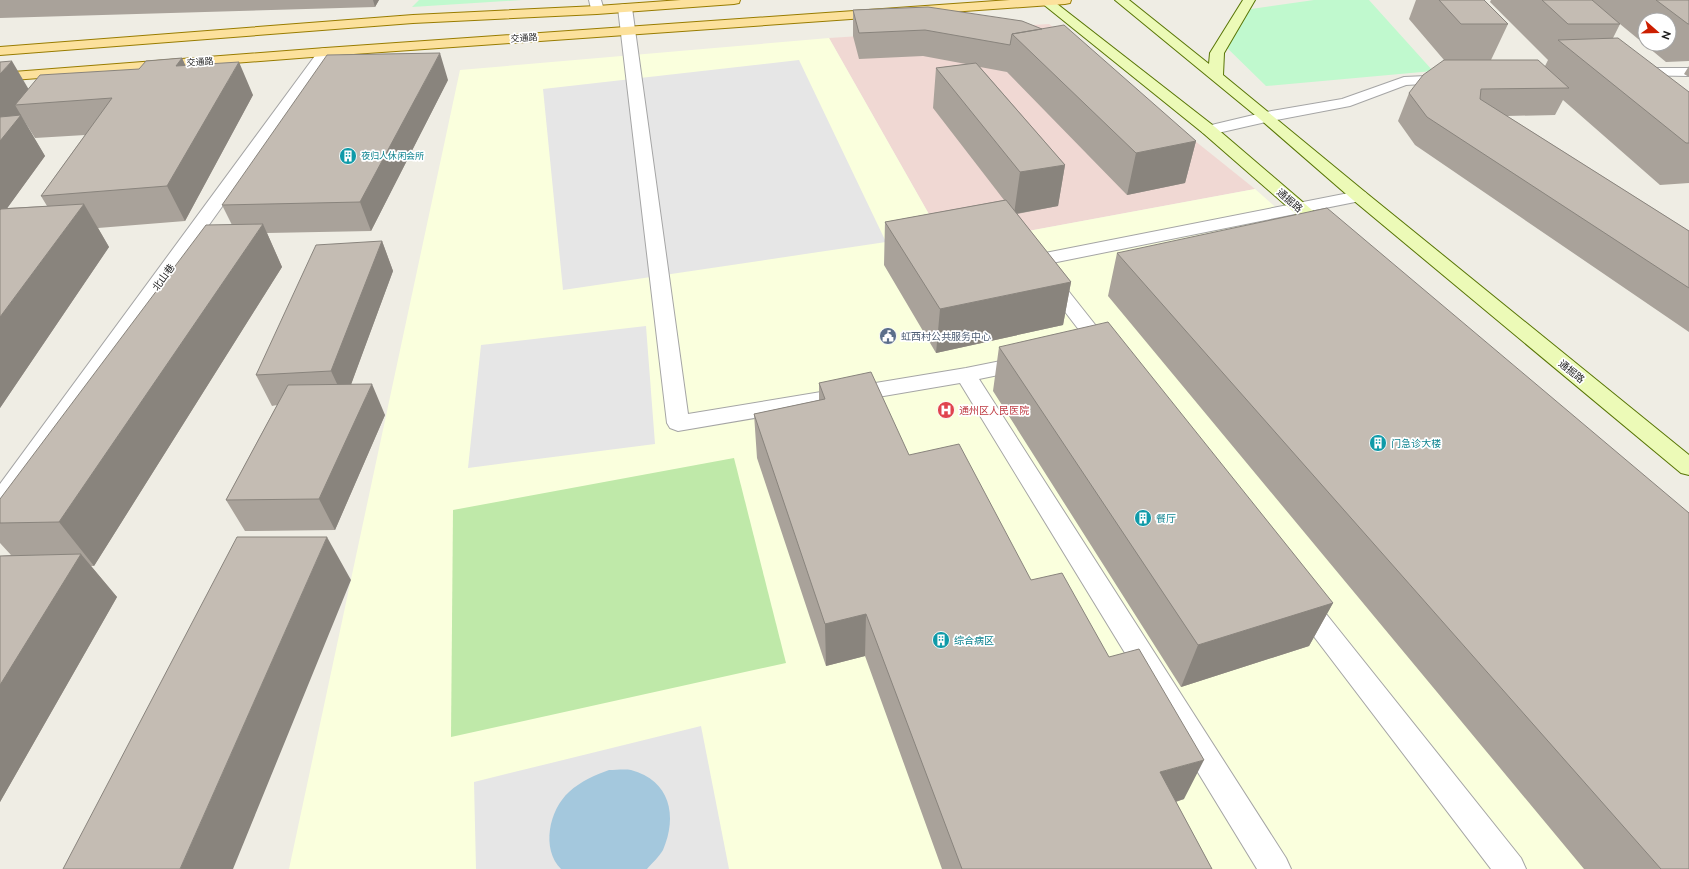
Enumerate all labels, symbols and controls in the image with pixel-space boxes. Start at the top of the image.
north arrow [1637,12,1677,52]
text: N [1658,29,1673,41]
street label: 交通路 [510,32,538,44]
street label: 交通路 [186,56,214,68]
building icon: 夜归人休闲会所 [338,146,358,166]
place label: 夜归人休闲会所 [361,150,424,161]
street label: 通掘路 [1275,186,1305,214]
street label: 北山巷 [150,262,177,293]
public building icon: 虹西村公共服务中心 [878,326,898,346]
place label: 虹西村公共服务中心 [901,331,991,342]
street label: 通掘路 [1557,358,1587,385]
hospital icon: 通州区人民医院 [936,400,956,420]
place label: 通州区人民医院 [959,405,1029,416]
building icon: 门急诊大楼 [1368,433,1388,453]
place label: 门急诊大楼 [1391,438,1441,449]
building icon: 餐厅 [1133,508,1153,528]
place label: 餐厅 [1156,513,1176,524]
building icon: 综合病区 [931,630,951,650]
place label: 综合病区 [954,635,994,646]

